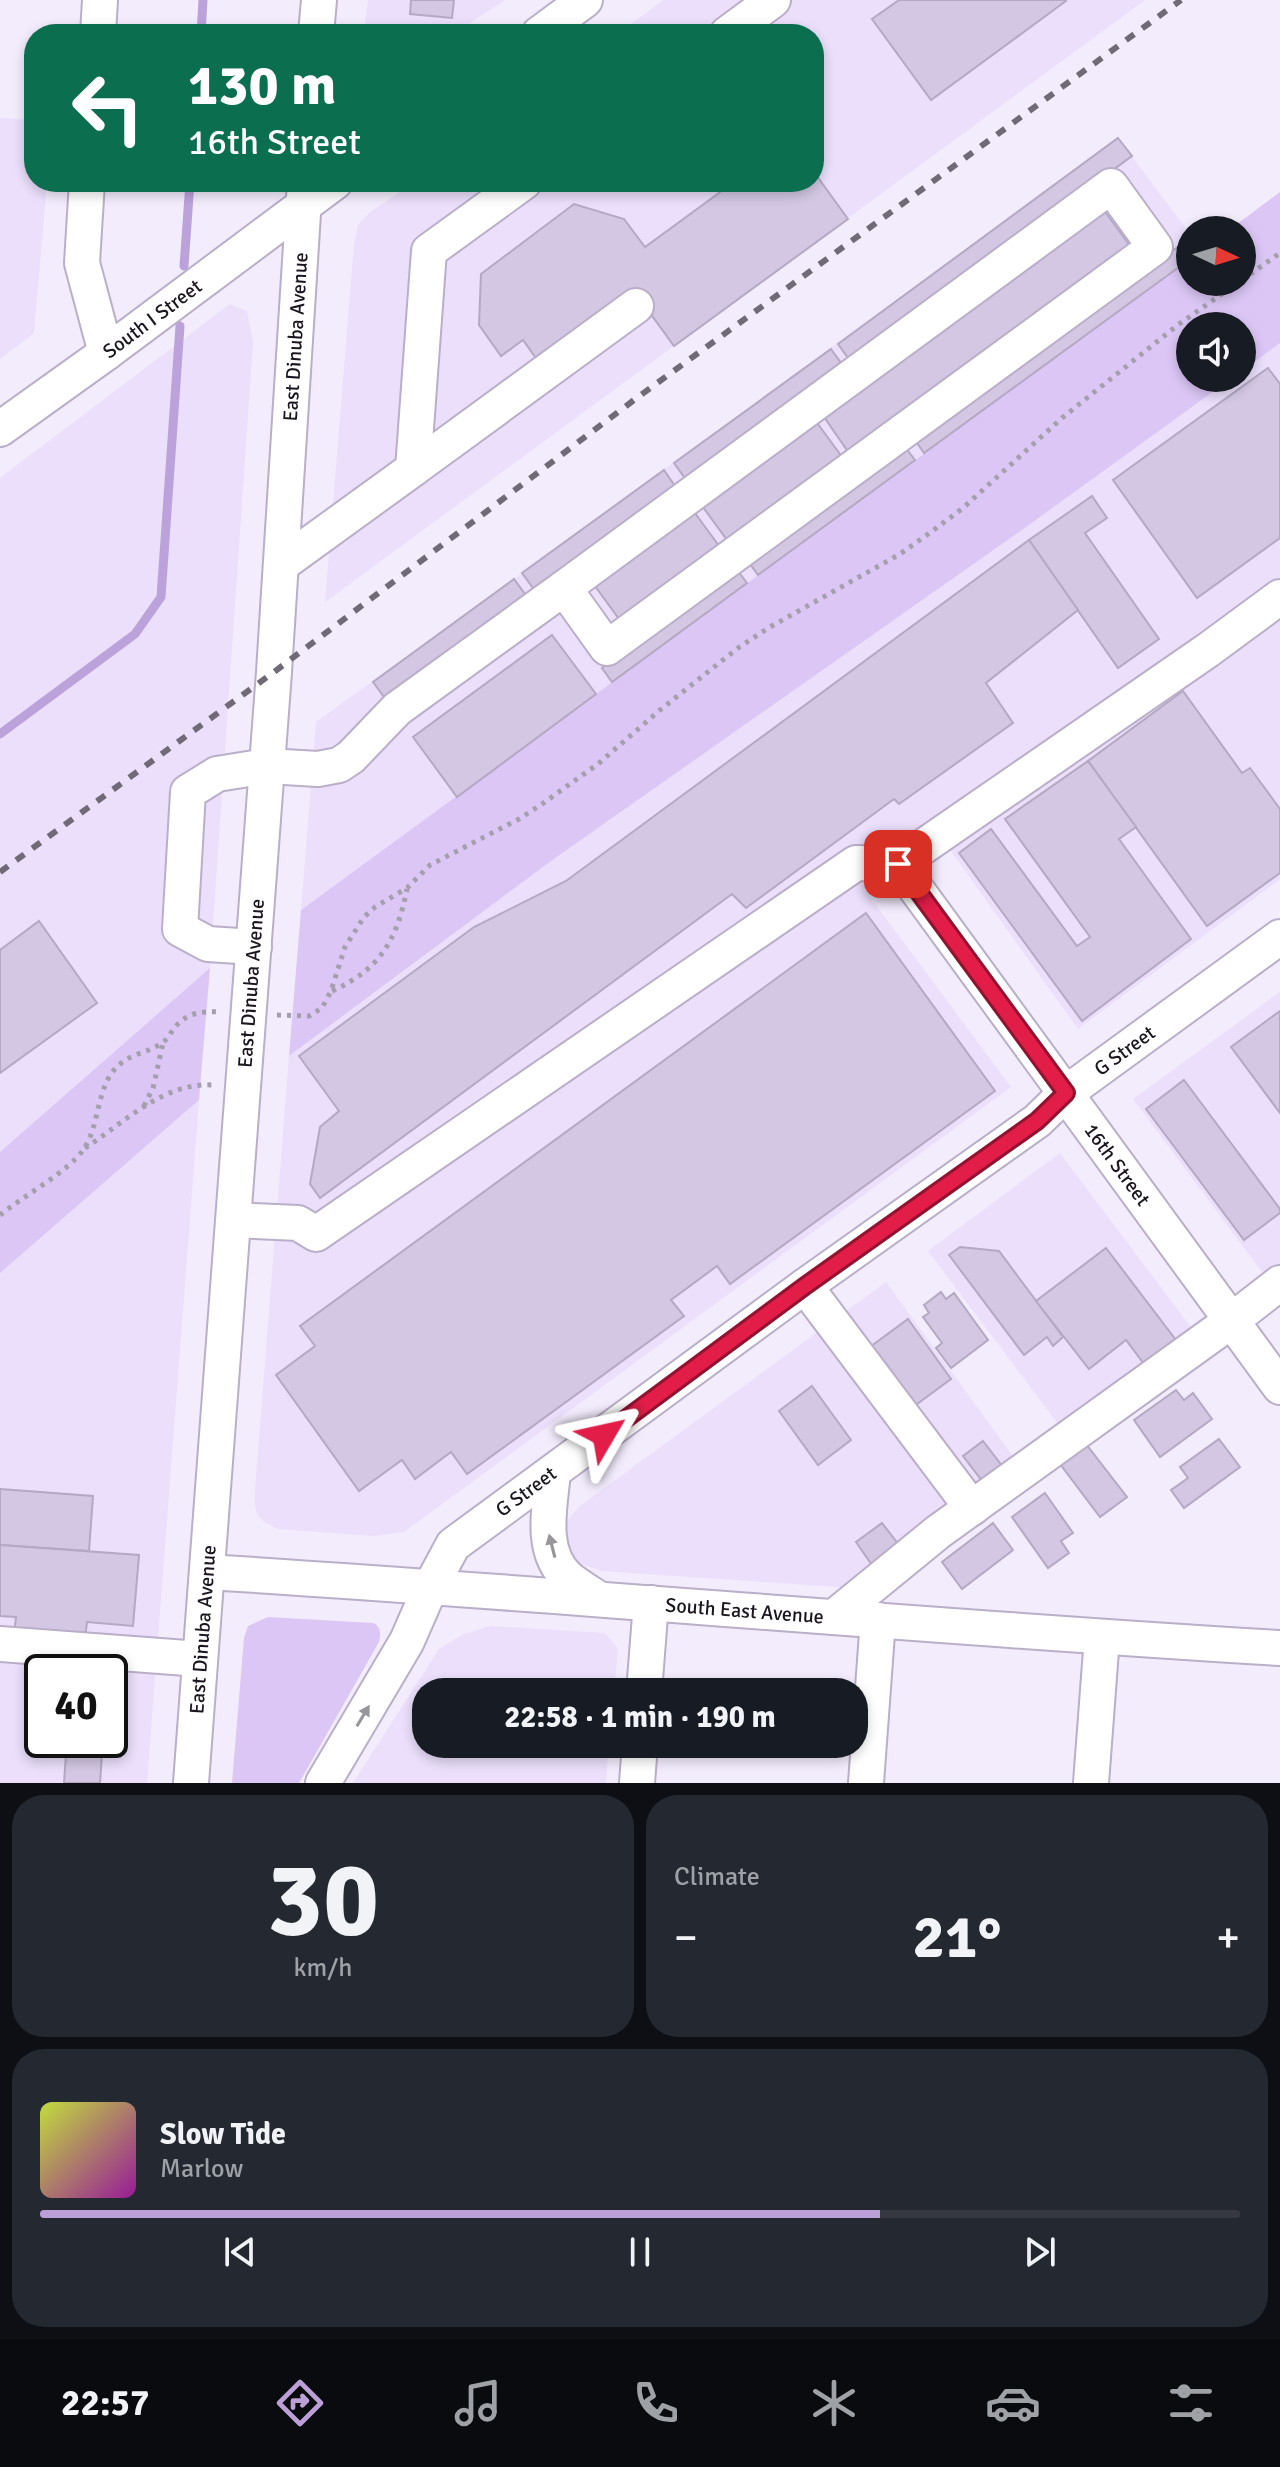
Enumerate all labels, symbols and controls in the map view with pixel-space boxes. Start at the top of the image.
text: 130 m [188,51,336,120]
icon: left [56,56,160,160]
text: 16th Street [188,120,361,165]
north arrow [1176,216,1256,296]
map controls [1176,216,1256,392]
street label: East Dinuba Avenue [278,251,314,422]
street label: South I Street [98,274,207,364]
button: sound [1176,312,1256,392]
pin [864,830,932,898]
icon: arrive [876,842,920,886]
street label: East Dinuba Avenue [232,898,270,1069]
street label: G Street [1089,1020,1160,1081]
street label: 16th Street [1079,1119,1155,1211]
position arrow [562,1393,646,1477]
street label: G Street [491,1461,562,1522]
one-way arrow [545,1533,557,1558]
street label: East Dinuba Avenue [184,1544,222,1715]
street label: South East Avenue [664,1592,825,1629]
speed limit sign: 40 [24,1654,128,1758]
text: 22:58 · 1 min · 190 m [504,1699,776,1736]
one-way arrow [355,1705,369,1727]
text: 30 [267,1836,379,1964]
text: Climate [674,1861,760,1893]
text: 21° [913,1901,1001,1975]
text: − [674,1911,698,1965]
text: + [1216,1911,1240,1965]
text: km/h [294,1952,352,1984]
text: Slow Tide [160,2116,286,2153]
text: Marlow [160,2153,243,2185]
icon: previous [218,2230,262,2274]
icon: pause [618,2230,662,2274]
icon: next [1018,2230,1062,2274]
icon: directions [272,2375,328,2431]
icon: music [450,2375,506,2431]
icon: phone [628,2375,684,2431]
icon: climate [806,2375,862,2431]
icon: car [985,2375,1041,2431]
icon: filters [1163,2375,1219,2431]
text: 22:57 [61,2381,149,2426]

